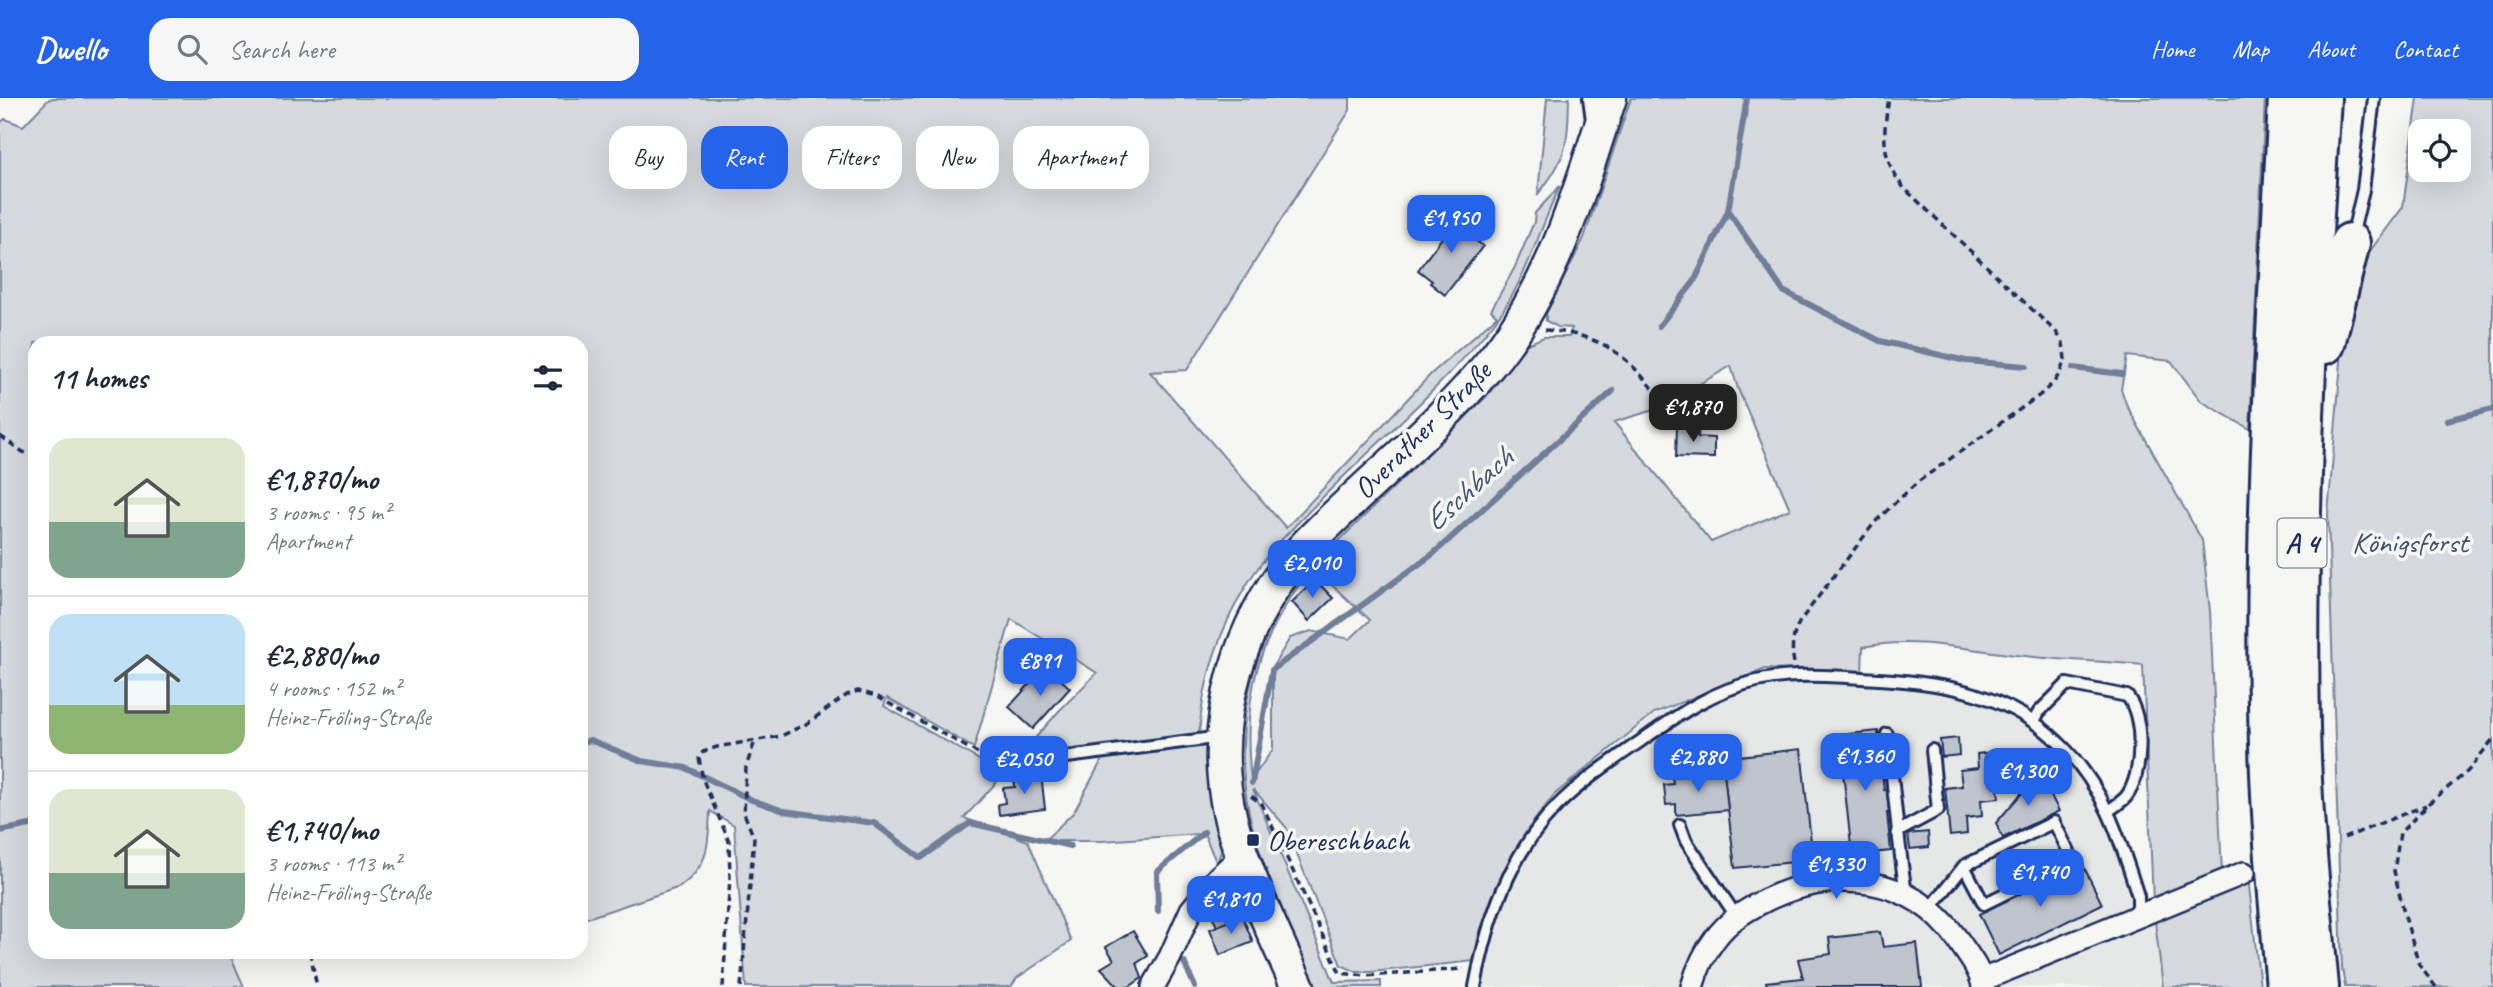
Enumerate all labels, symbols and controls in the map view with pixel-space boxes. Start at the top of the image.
search box [149,18,639,81]
text: Dwello [35,28,107,70]
icon: search [173,30,211,68]
text: Search here [229,33,335,66]
text: Home [2151,34,2194,64]
text: Map [2232,34,2269,64]
text: About [2307,34,2355,64]
text: Contact [2393,34,2458,64]
map controls [2408,119,2471,182]
button: locate [2408,119,2471,182]
chip: Buy [609,126,687,189]
chip: Rent [701,126,788,189]
chip: Filters [802,126,902,189]
chip: New [916,126,999,189]
chip: Apartment [1013,126,1149,189]
pin: €1,950 [1394,195,1508,255]
text: €1,950 [1423,203,1479,232]
street label: Overather Straße [1345,351,1501,507]
text: 11 homes [49,359,147,397]
icon: filters [529,359,567,397]
pin: €1,870 [1636,384,1750,444]
text: €1,870 [1665,392,1721,421]
water label: Eschbach [1415,436,1523,540]
text: €1,870/mo [266,460,378,498]
icon: home [105,466,189,550]
text: 3 rooms · 95 m² [266,498,390,527]
road number: A 4 [2278,518,2326,568]
park label: Königsforst [2352,523,2471,561]
text: Apartment [266,527,351,556]
pin: €2,010 [1255,540,1369,600]
text: €2,010 [1284,548,1340,577]
text: €2,880/mo [266,636,378,674]
pin: €891 [999,638,1081,698]
icon: home [105,642,189,726]
text: €891 [1019,646,1061,675]
text: 4 rooms · 152 m² [266,674,401,703]
text: Heinz-Fröling-Straße [266,703,431,732]
pin: €2,880 [1641,734,1755,794]
pin: €1,360 [1808,734,1922,793]
pin: €2,050 [967,736,1081,796]
text: €1,360 [1837,741,1893,770]
text: €2,880 [1670,742,1726,771]
text: €2,050 [996,744,1052,773]
pin: €1,300 [1971,748,2085,808]
text: €1,300 [2000,756,2056,785]
text: €1,740/mo [266,811,378,849]
icon: home [105,817,189,901]
place label: Obereschbach [1267,821,1411,859]
marker: Obereschbach [1245,832,1261,848]
pin: €1,330 [1779,842,1893,901]
text: 3 rooms · 113 m² [266,849,401,878]
text: €1,330 [1808,849,1864,878]
pin: €1,740 [1983,850,2097,909]
text: €1,740 [2012,857,2068,886]
pin: €1,810 [1174,876,1288,936]
text: Heinz-Fröling-Straße [266,878,431,907]
text: €1,810 [1203,884,1259,913]

